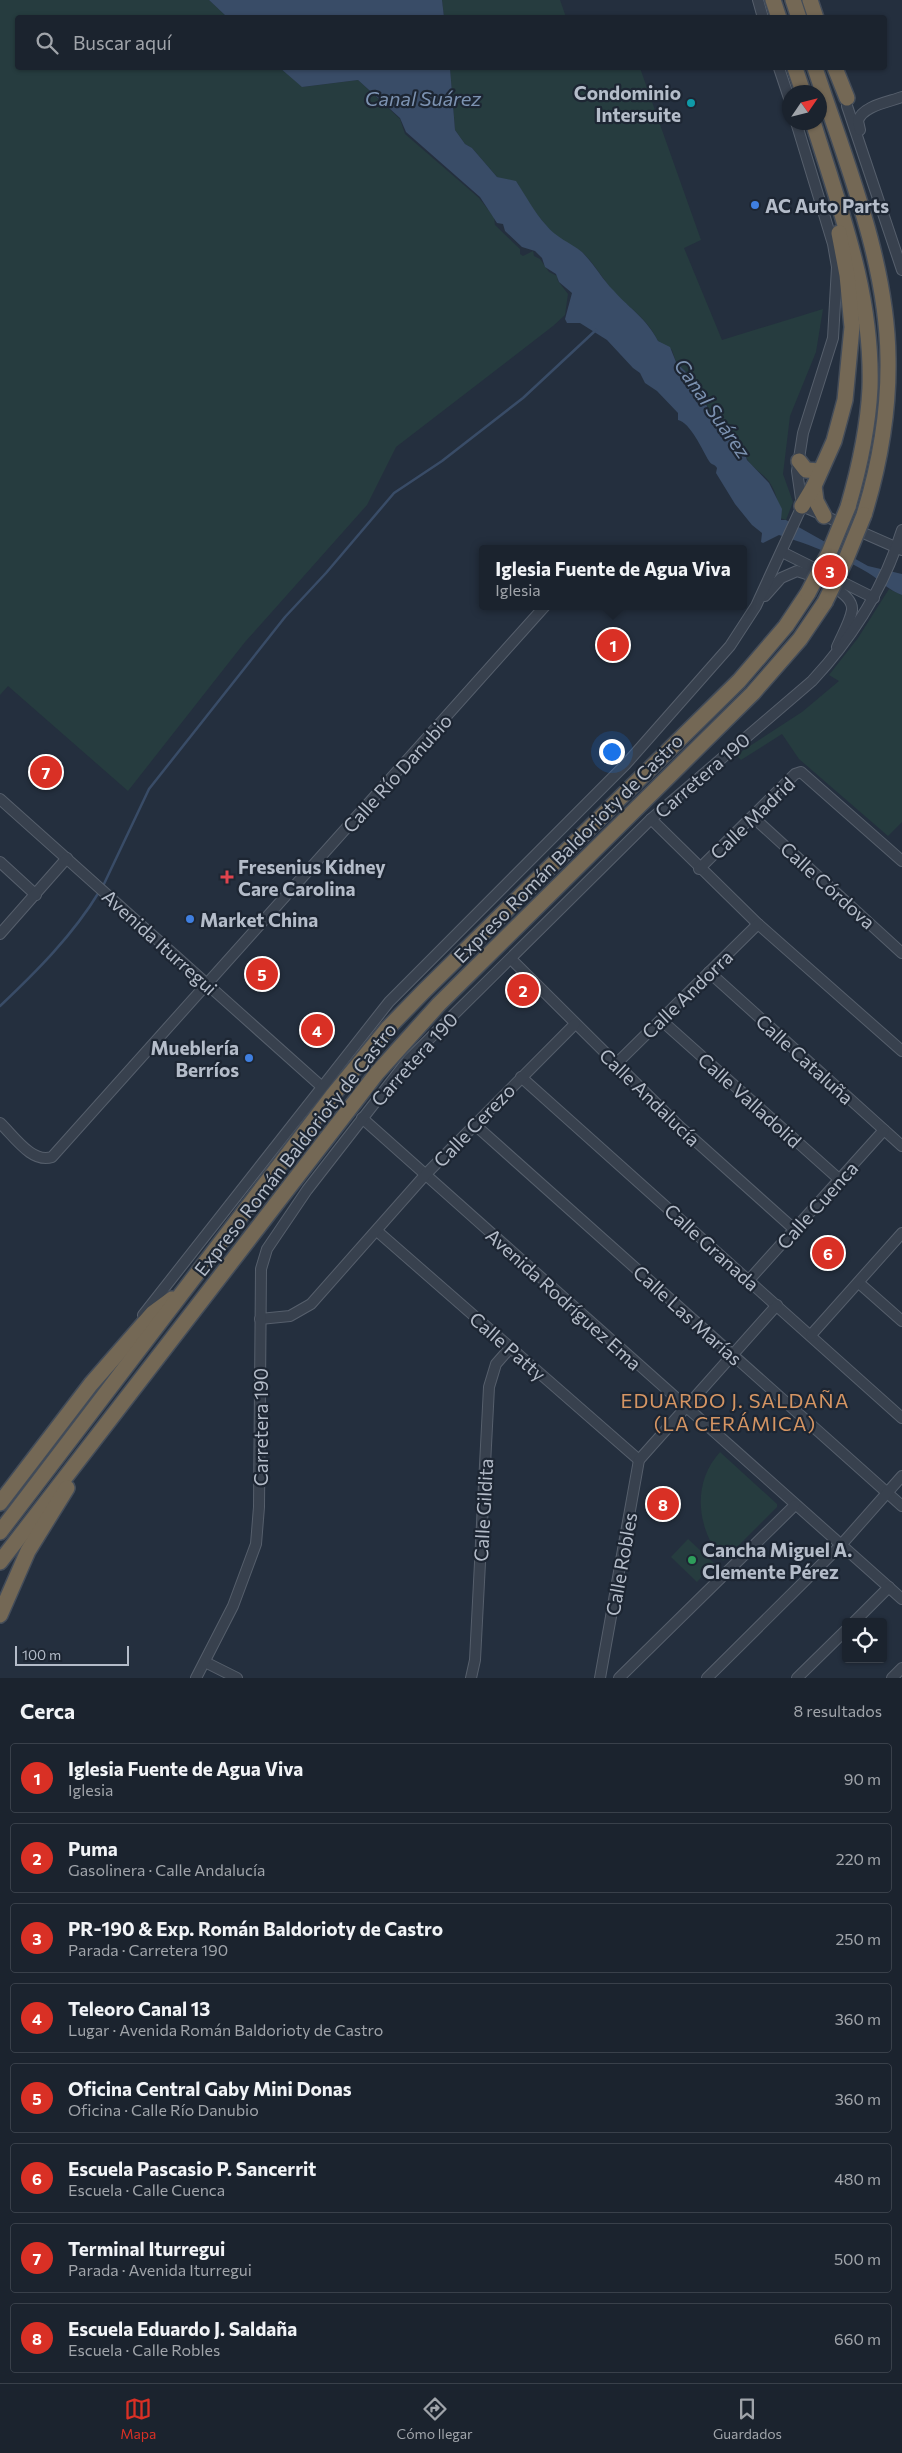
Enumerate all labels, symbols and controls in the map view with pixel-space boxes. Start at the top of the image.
search box [15,15,887,70]
icon: search [33,29,61,57]
text: Buscar aquí [73,31,172,54]
place label: Condominio Intersuite [574,81,681,126]
north arrow [782,85,827,130]
water label: Canal Suárez [365,86,481,110]
marker: Condominio Intersuite [685,97,697,109]
place label: AC Auto Parts [765,194,889,217]
marker: AC Auto Parts [749,199,761,211]
water label: Canal Suárez [670,353,756,463]
popup [479,545,747,610]
pin: 3 [814,552,846,590]
text: Iglesia Fuente de Agua Viva [495,557,731,580]
text: Iglesia [495,580,541,599]
pin: 1 [597,626,629,664]
street label: Calle Río Danubio [338,709,456,837]
street label: Carretera 190 [650,727,754,823]
street label: Expreso Román Baldorioty de Castro [449,729,687,967]
your location [599,739,625,765]
pin: 7 [30,753,62,791]
street label: Calle Madrid [705,772,799,864]
street label: Calle Córdova [776,837,880,933]
place label: Fresenius Kidney Care Carolina [238,855,386,900]
marker: Fresenius Kidney Care Carolina [220,870,234,884]
street label: Avenida Iturregui [98,884,222,1000]
place label: Market China [200,908,318,931]
marker: Market China [184,913,196,925]
street label: Calle Andorra [637,945,737,1043]
pin: 5 [246,955,278,993]
pin: 2 [507,971,539,1009]
street label: Carretera 190 [366,1007,462,1111]
street label: Calle Cataluña [752,1009,858,1109]
pin: 4 [301,1011,333,1049]
street label: Expreso Román Baldorioty de Castro [189,1018,401,1280]
place label: Mueblería Berríos [150,1036,239,1081]
street label: Calle Andalucía [595,1043,705,1151]
street label: Calle Valladolid [694,1048,806,1152]
marker: Mueblería Berríos [243,1052,255,1064]
street label: Calle Cerezo [428,1078,520,1172]
street label: Calle Cuenca [772,1156,862,1254]
street label: Calle Granada [660,1199,764,1295]
street label: Avenida Rodríguez Ema [482,1223,646,1375]
pin: 6 [812,1234,844,1272]
street label: Calle Las Marías [629,1260,747,1370]
street label: Calle Patty [465,1307,551,1385]
street label: Carretera 190 [249,1368,272,1486]
district label: EDUARDO J. SALDAÑA (LA CERÁMICA) [621,1388,849,1435]
street label: Calle Gildita [469,1458,497,1562]
pin: 8 [647,1485,679,1523]
street label: Calle Robles [601,1511,641,1617]
place label: Cancha Miguel A. Clemente Pérez [702,1538,852,1583]
marker: Cancha Miguel A. Clemente Pérez [686,1554,698,1566]
map controls [842,1618,887,1663]
button: locate [842,1618,887,1663]
scale bar [15,1643,129,1666]
text: 100 m [22,1646,61,1663]
text: Cerca [20,1698,75,1723]
text: 8 resultados [794,1701,882,1720]
text: Iglesia Fuente de Agua Viva [68,1757,303,1780]
text: 1 [33,1769,41,1788]
text: 90 m [844,1769,881,1788]
text: Iglesia [68,1780,113,1799]
text: Puma [68,1837,118,1860]
text: 2 [32,1849,42,1868]
text: 220 m [836,1849,881,1868]
text: Gasolinera · Calle Andalucía [68,1860,265,1879]
text: PR-190 & Exp. Román Baldorioty de Castro [68,1917,443,1940]
text: 3 [32,1929,42,1948]
text: 250 m [835,1929,881,1948]
text: Parada · Carretera 190 [68,1940,228,1959]
text: Teleoro Canal 13 [68,1997,210,2020]
text: 4 [32,2009,42,2028]
text: 360 m [835,2009,881,2028]
text: Lugar · Avenida Román Baldorioty de Castro [68,2020,383,2039]
text: Oficina Central Gaby Mini Donas [68,2077,352,2100]
text: 5 [32,2089,42,2108]
text: 360 m [835,2089,881,2108]
text: Oficina · Calle Río Danubio [68,2100,259,2119]
text: Escuela Pascasio P. Sancerrit [68,2157,316,2180]
text: 6 [32,2169,42,2188]
text: 480 m [834,2169,881,2188]
text: Escuela · Calle Cuenca [68,2180,225,2199]
text: Terminal Iturregui [68,2237,225,2260]
text: 7 [33,2249,41,2268]
text: 500 m [834,2249,881,2268]
text: Parada · Avenida Iturregui [68,2260,252,2279]
text: Escuela Eduardo J. Saldaña [68,2317,297,2340]
text: 8 [32,2329,42,2348]
text: 660 m [834,2329,881,2348]
text: Escuela · Calle Robles [68,2340,220,2359]
tab: Mapa [120,2395,156,2442]
tab: Cómo llegar [397,2395,473,2442]
tab: Guardados [713,2395,782,2442]

